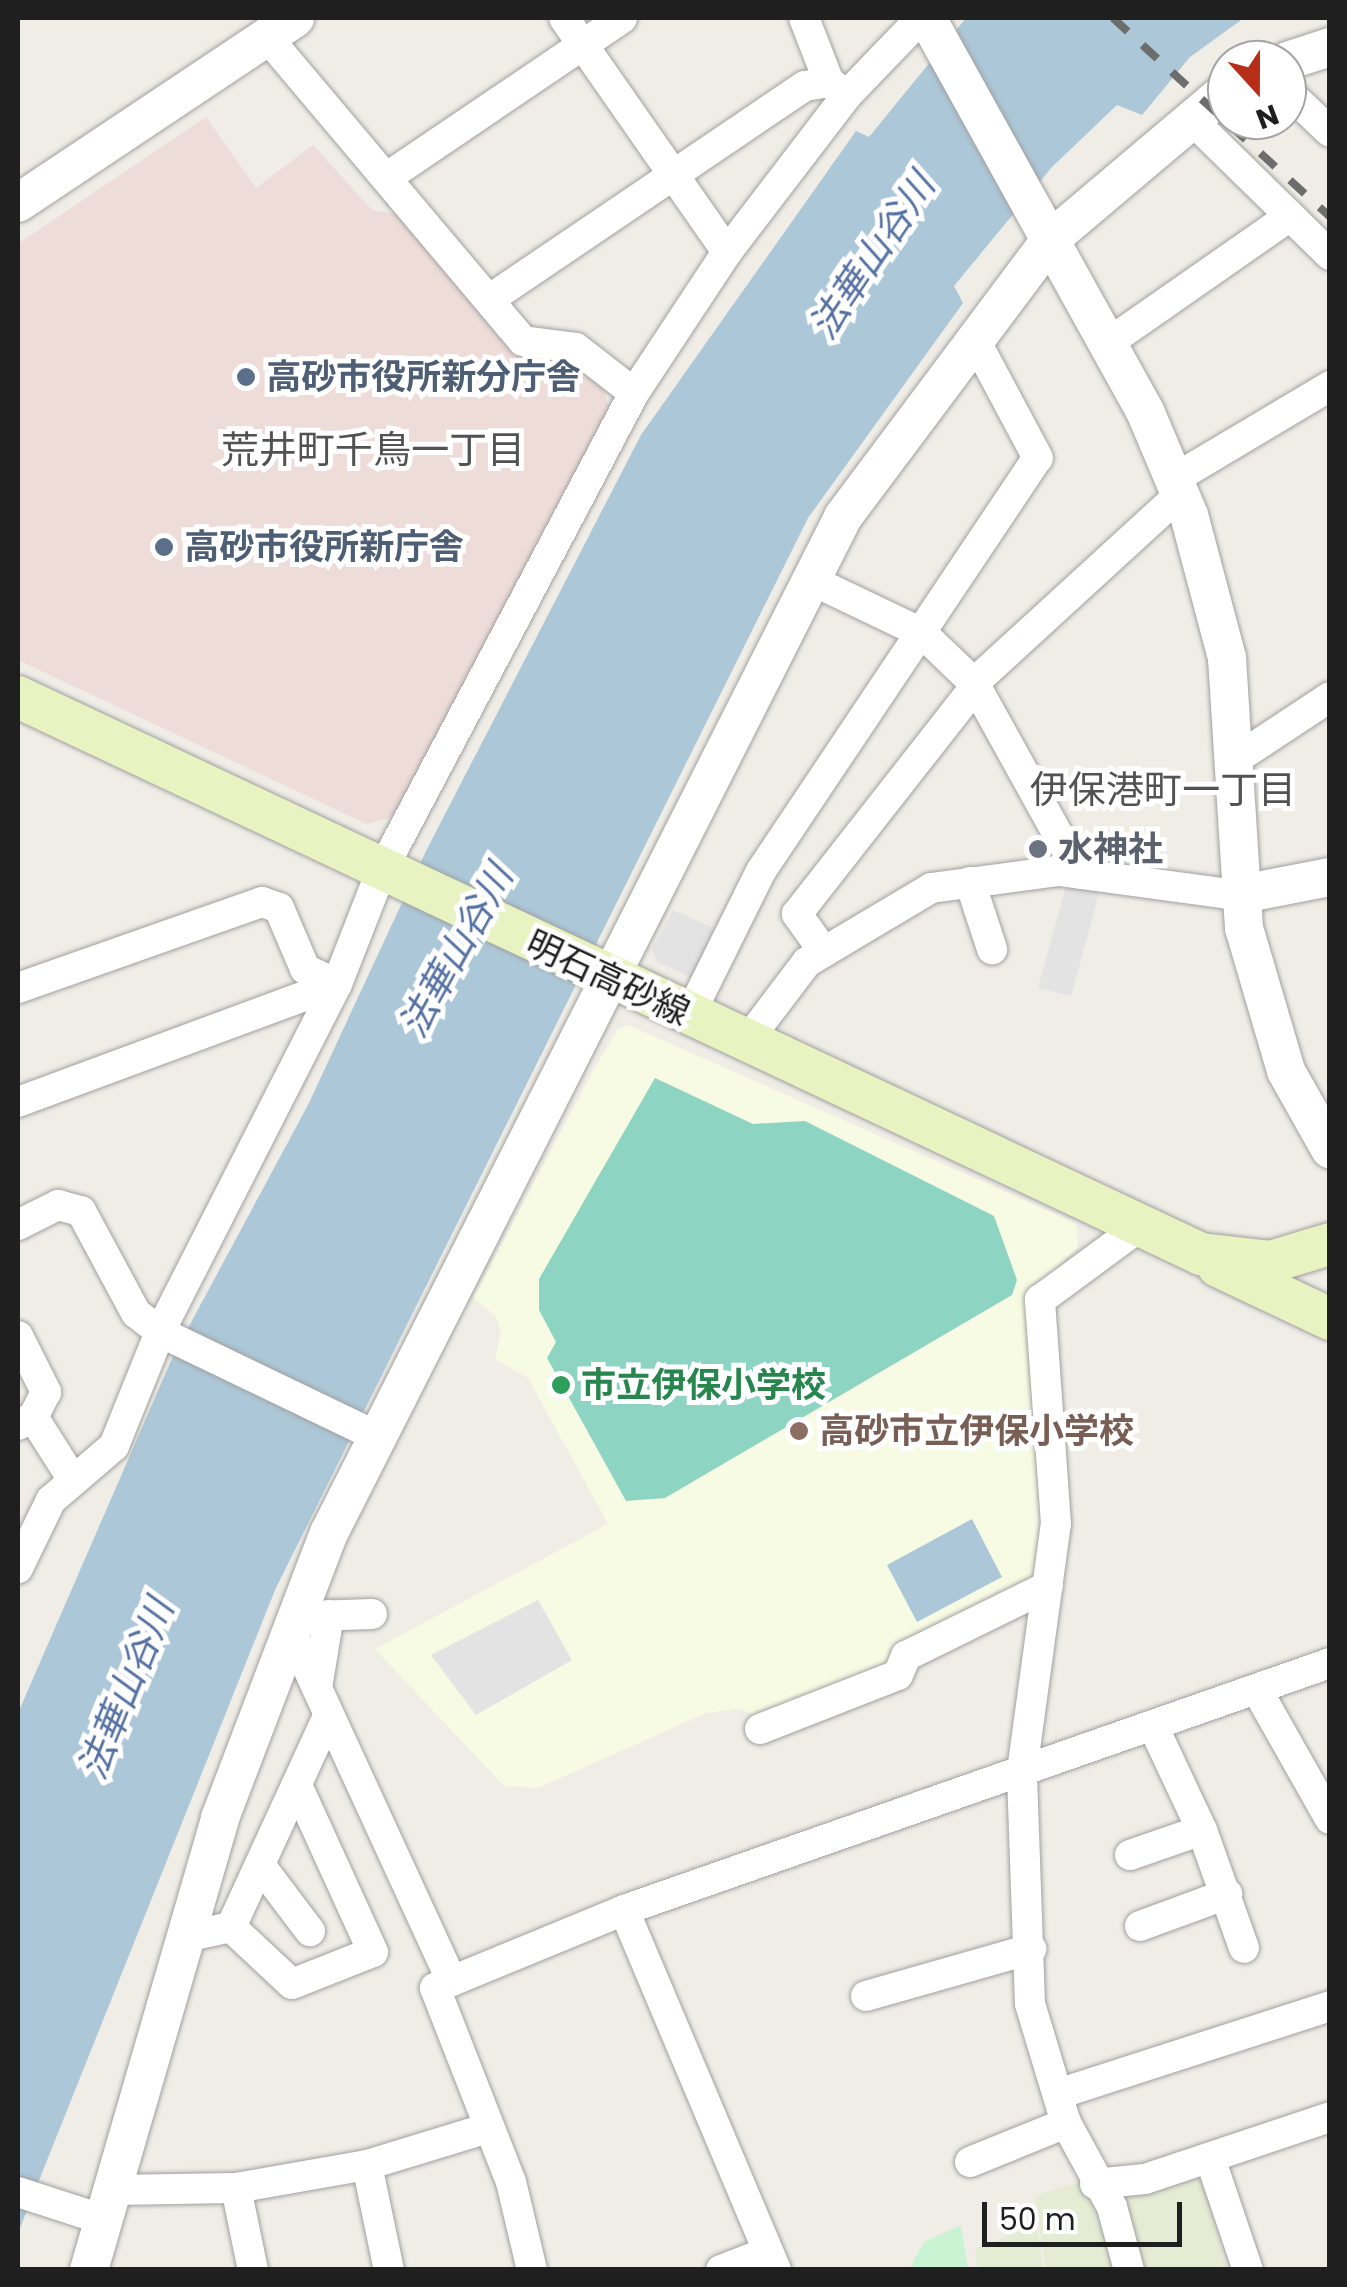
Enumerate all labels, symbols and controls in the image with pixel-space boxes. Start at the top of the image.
north arrow [1207,40,1307,140]
text: N [1250,95,1284,139]
water label: 法華山谷川 [800,164,944,348]
place label: 高砂市役所新分庁舎 [266,356,581,398]
marker: 高砂市役所新分庁舎 [235,366,257,388]
district label: 荒井町千鳥一丁目 [221,427,525,473]
place label: 高砂市役所新庁舎 [184,526,464,568]
marker: 高砂市役所新庁舎 [153,536,175,558]
district label: 伊保港町一丁目 [1030,767,1296,813]
place label: 水神社 [1058,828,1163,870]
marker: 水神社 [1027,838,1049,860]
water label: 法華山谷川 [390,857,522,1045]
street label: 明石高砂線 [520,922,696,1034]
place label: 市立伊保小学校 [581,1364,826,1406]
marker: 市立伊保小学校 [550,1374,572,1396]
place label: 高砂市立伊保小学校 [819,1410,1134,1452]
marker: 高砂市立伊保小学校 [788,1420,810,1442]
water label: 法華山谷川 [69,1592,183,1786]
scale bar [987,2182,1187,2244]
text: 50 m [999,2198,1076,2241]

